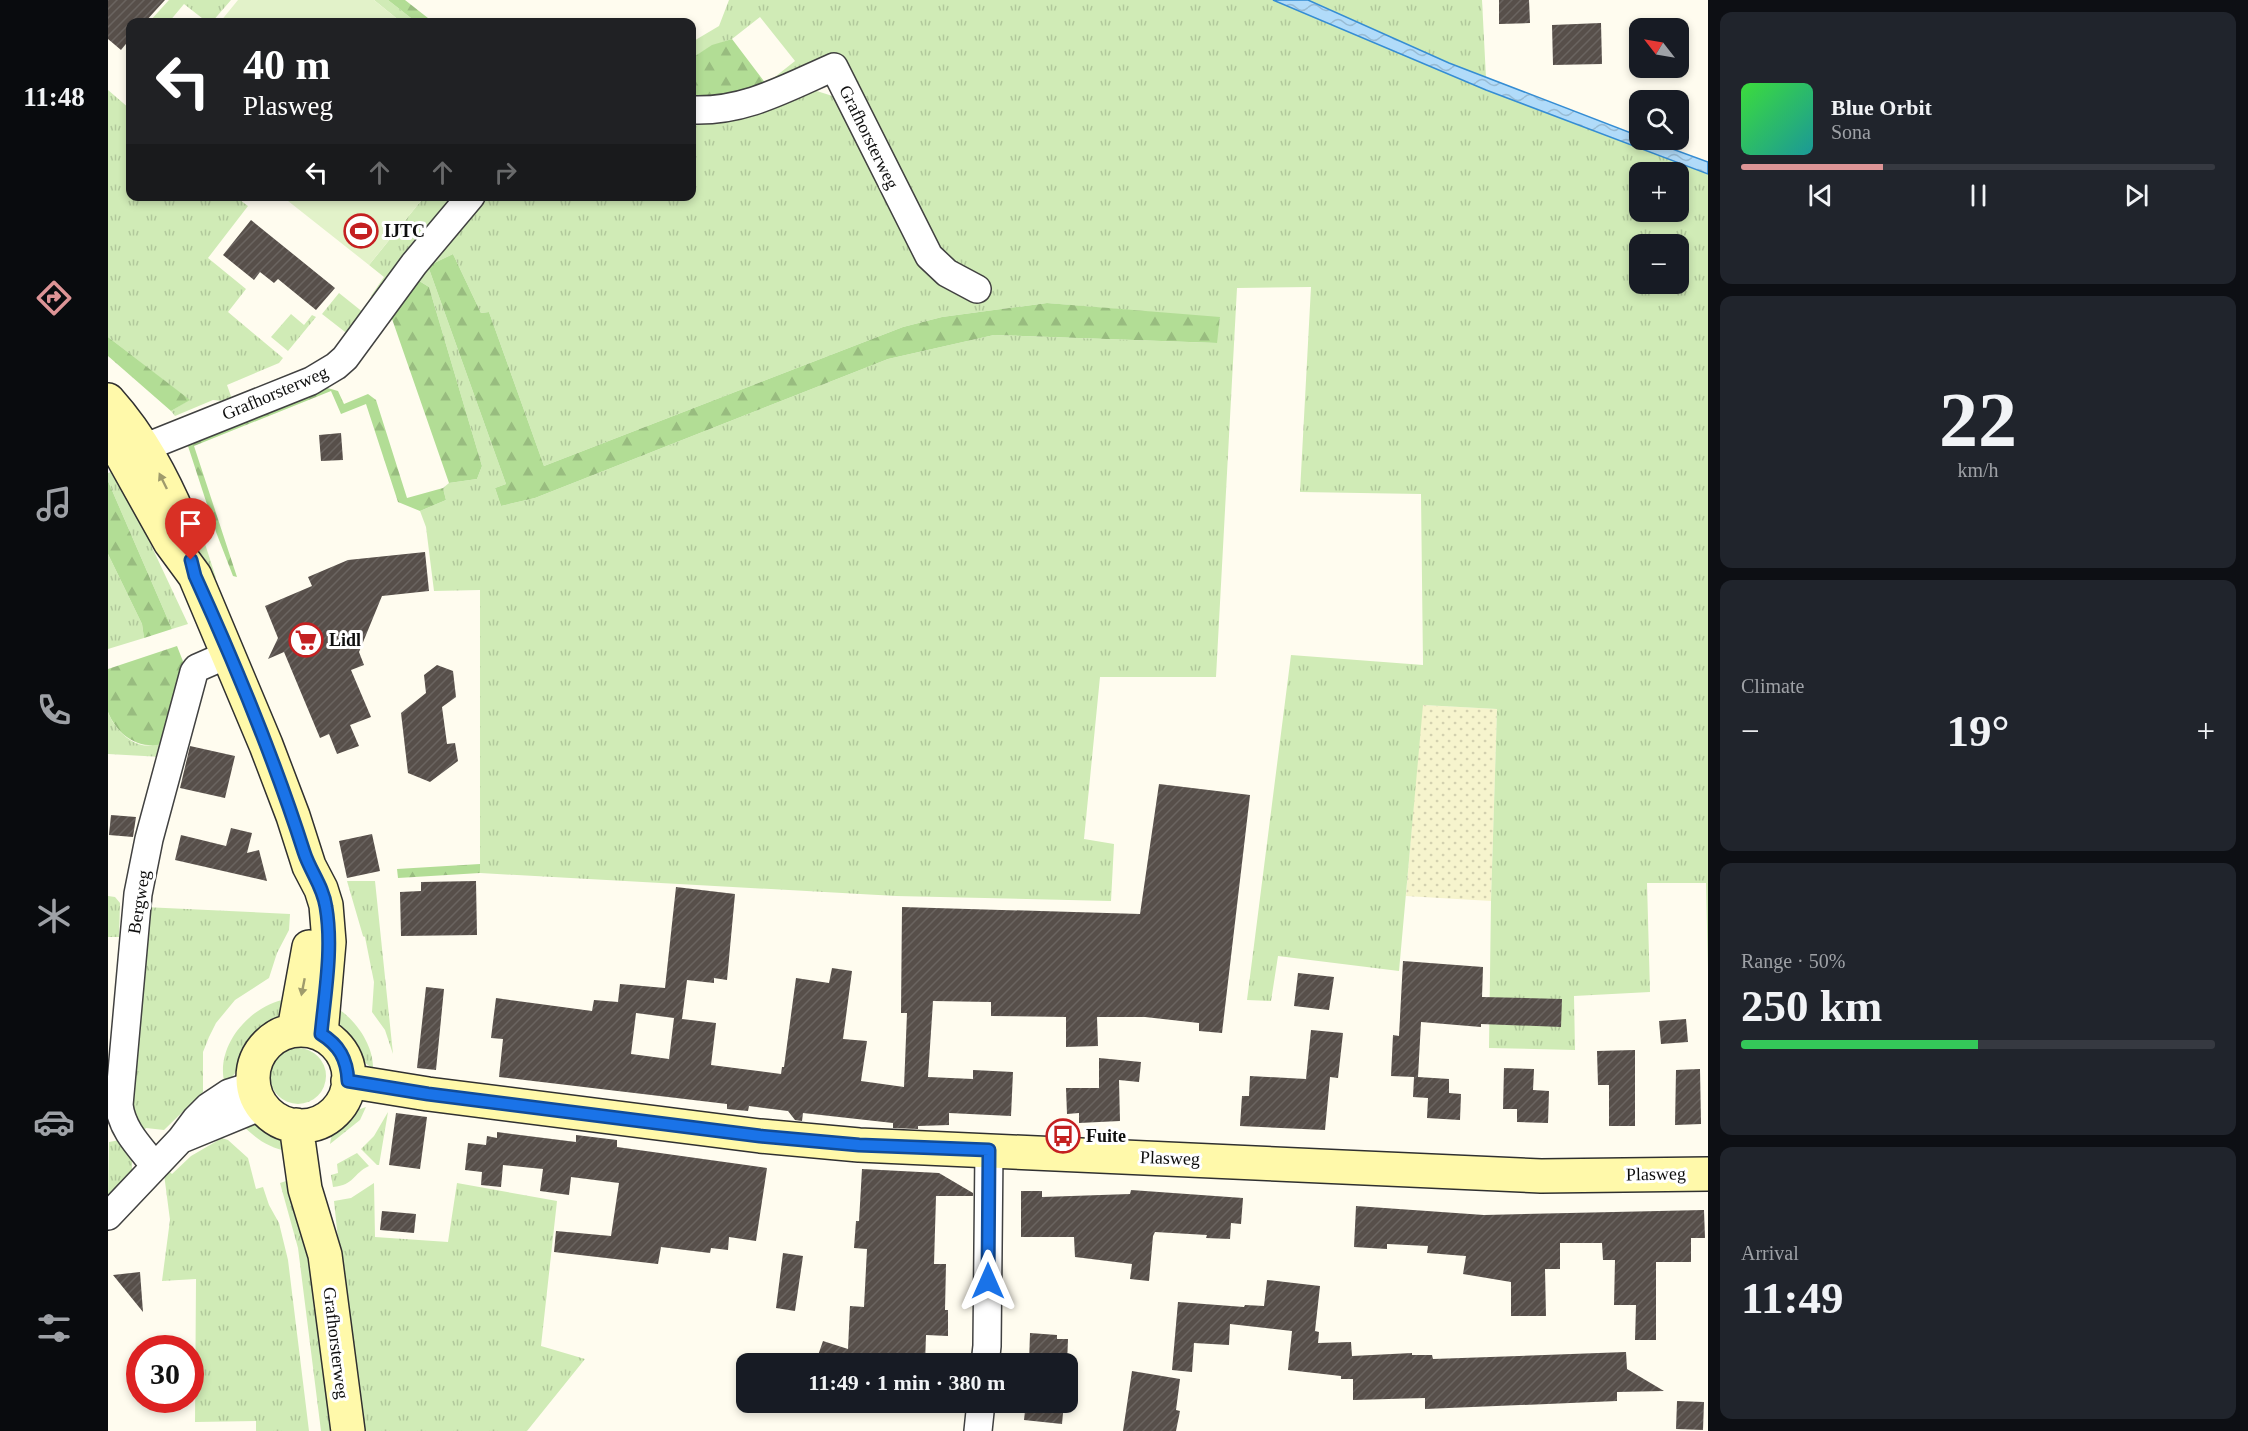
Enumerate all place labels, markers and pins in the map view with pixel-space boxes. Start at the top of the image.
sports icon: IJTC [343,213,379,249]
place label: IJTC [384,221,425,241]
pin [165,498,216,560]
supermarket icon: Lidl [288,622,324,658]
place label: Lidl [329,630,361,650]
bus stop icon: Fuite [1045,1118,1081,1154]
place label: Fuite [1086,1126,1126,1146]

